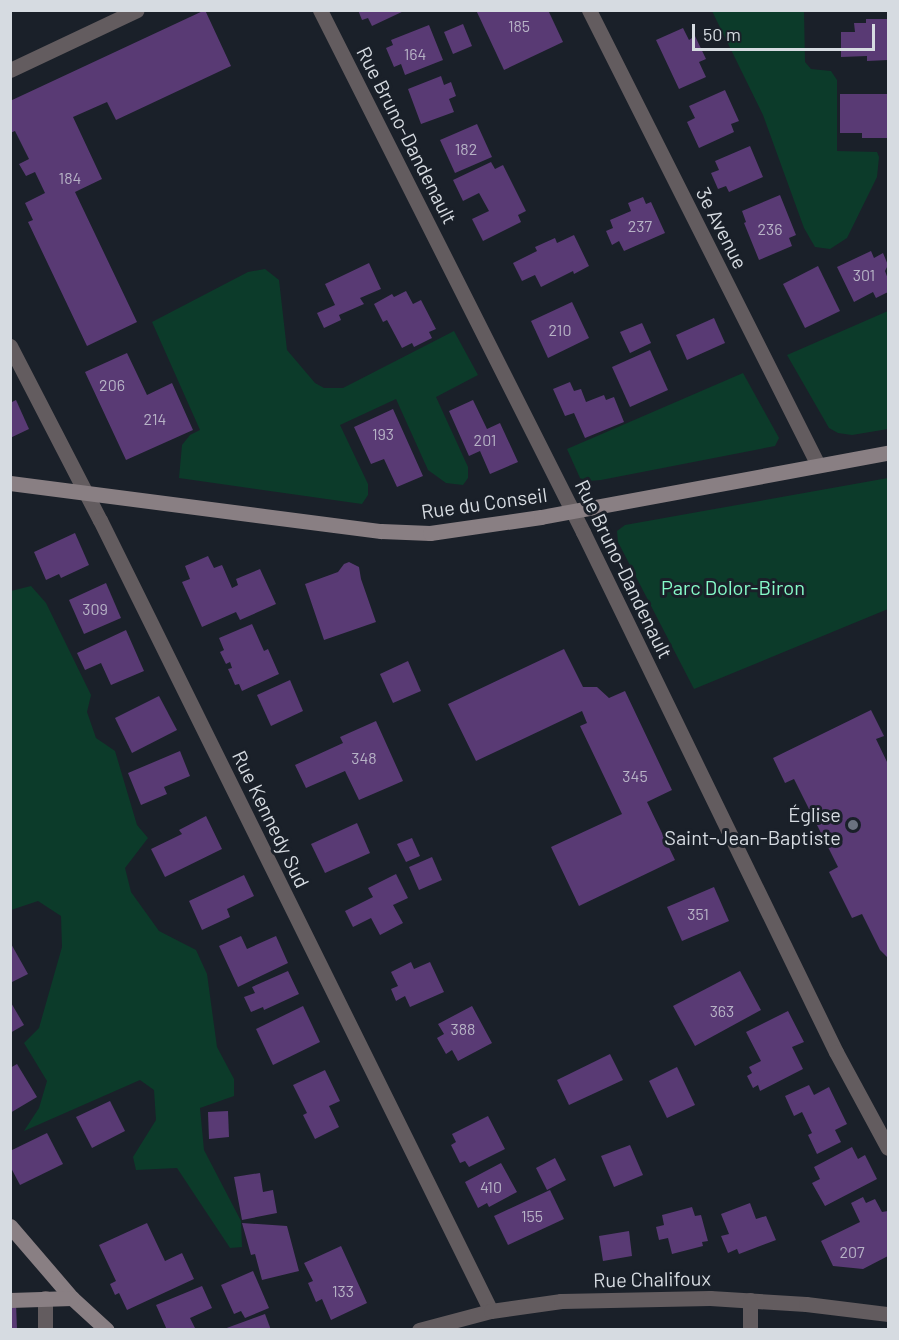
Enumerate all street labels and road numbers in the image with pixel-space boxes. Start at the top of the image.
street label: Rue Bruno-Dandenault [352,42,462,228]
street label: 3e Avenue [691,183,753,273]
street label: Rue Bruno-Dandenault [570,476,678,662]
street label: Rue du Conseil [419,482,549,524]
street label: Rue Kennedy Sud [227,746,315,892]
street label: Rue Chalifoux [593,1266,711,1292]

